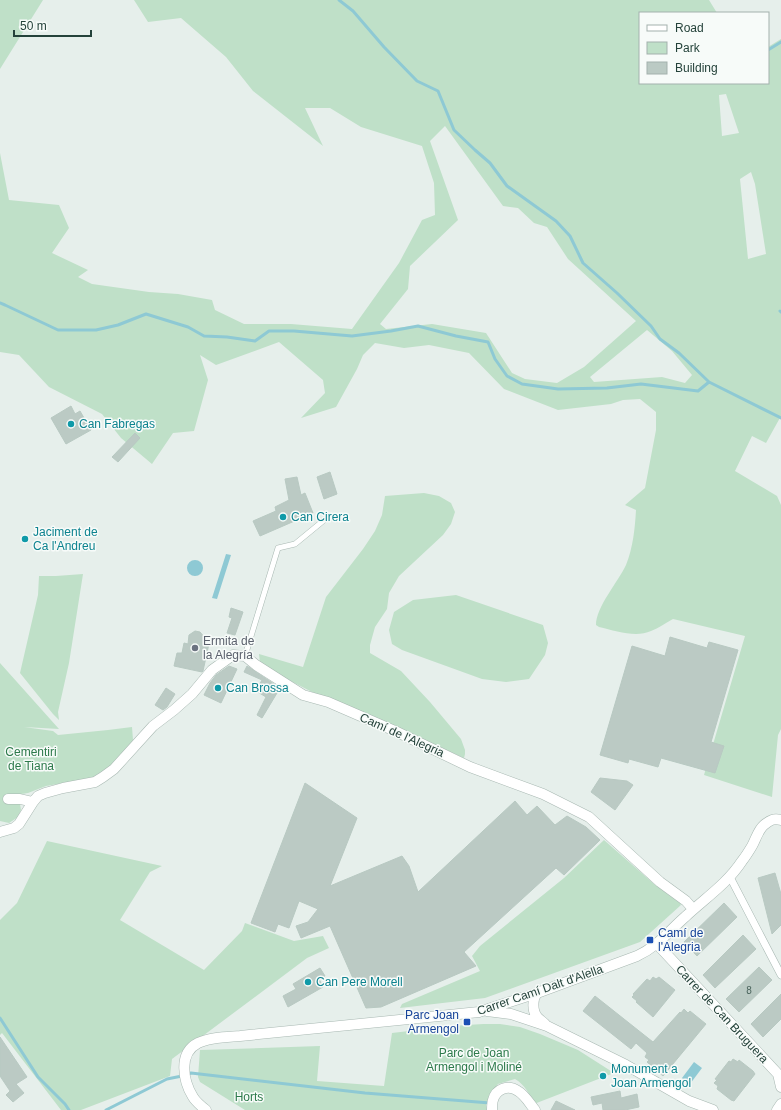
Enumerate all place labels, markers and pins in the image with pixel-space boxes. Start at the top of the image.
place label: Can Fabregas [79,417,155,431]
marker: Can Fabregas [66,419,76,429]
place label: Can Cirera [291,510,349,524]
marker: Can Cirera [278,512,288,522]
place label: Jaciment de Ca l'Andreu [33,525,98,553]
marker: Jaciment de Ca l'Andreu [20,534,30,544]
place label: Ermita de la Alegría [203,634,255,662]
marker: Ermita de la Alegría [190,643,200,653]
place label: Can Brossa [226,681,289,695]
marker: Can Brossa [213,683,223,693]
place label: Camí de l'Alegria [658,926,704,954]
marker: Camí de l'Alegria [645,935,655,945]
place label: Can Pere Morell [316,975,403,989]
marker: Can Pere Morell [303,977,313,987]
place label: Parc Joan Armengol [405,1008,459,1036]
marker: Parc Joan Armengol [462,1017,472,1027]
place label: Monument a Joan Armengol [611,1062,691,1090]
marker: Monument a Joan Armengol [598,1071,608,1081]

